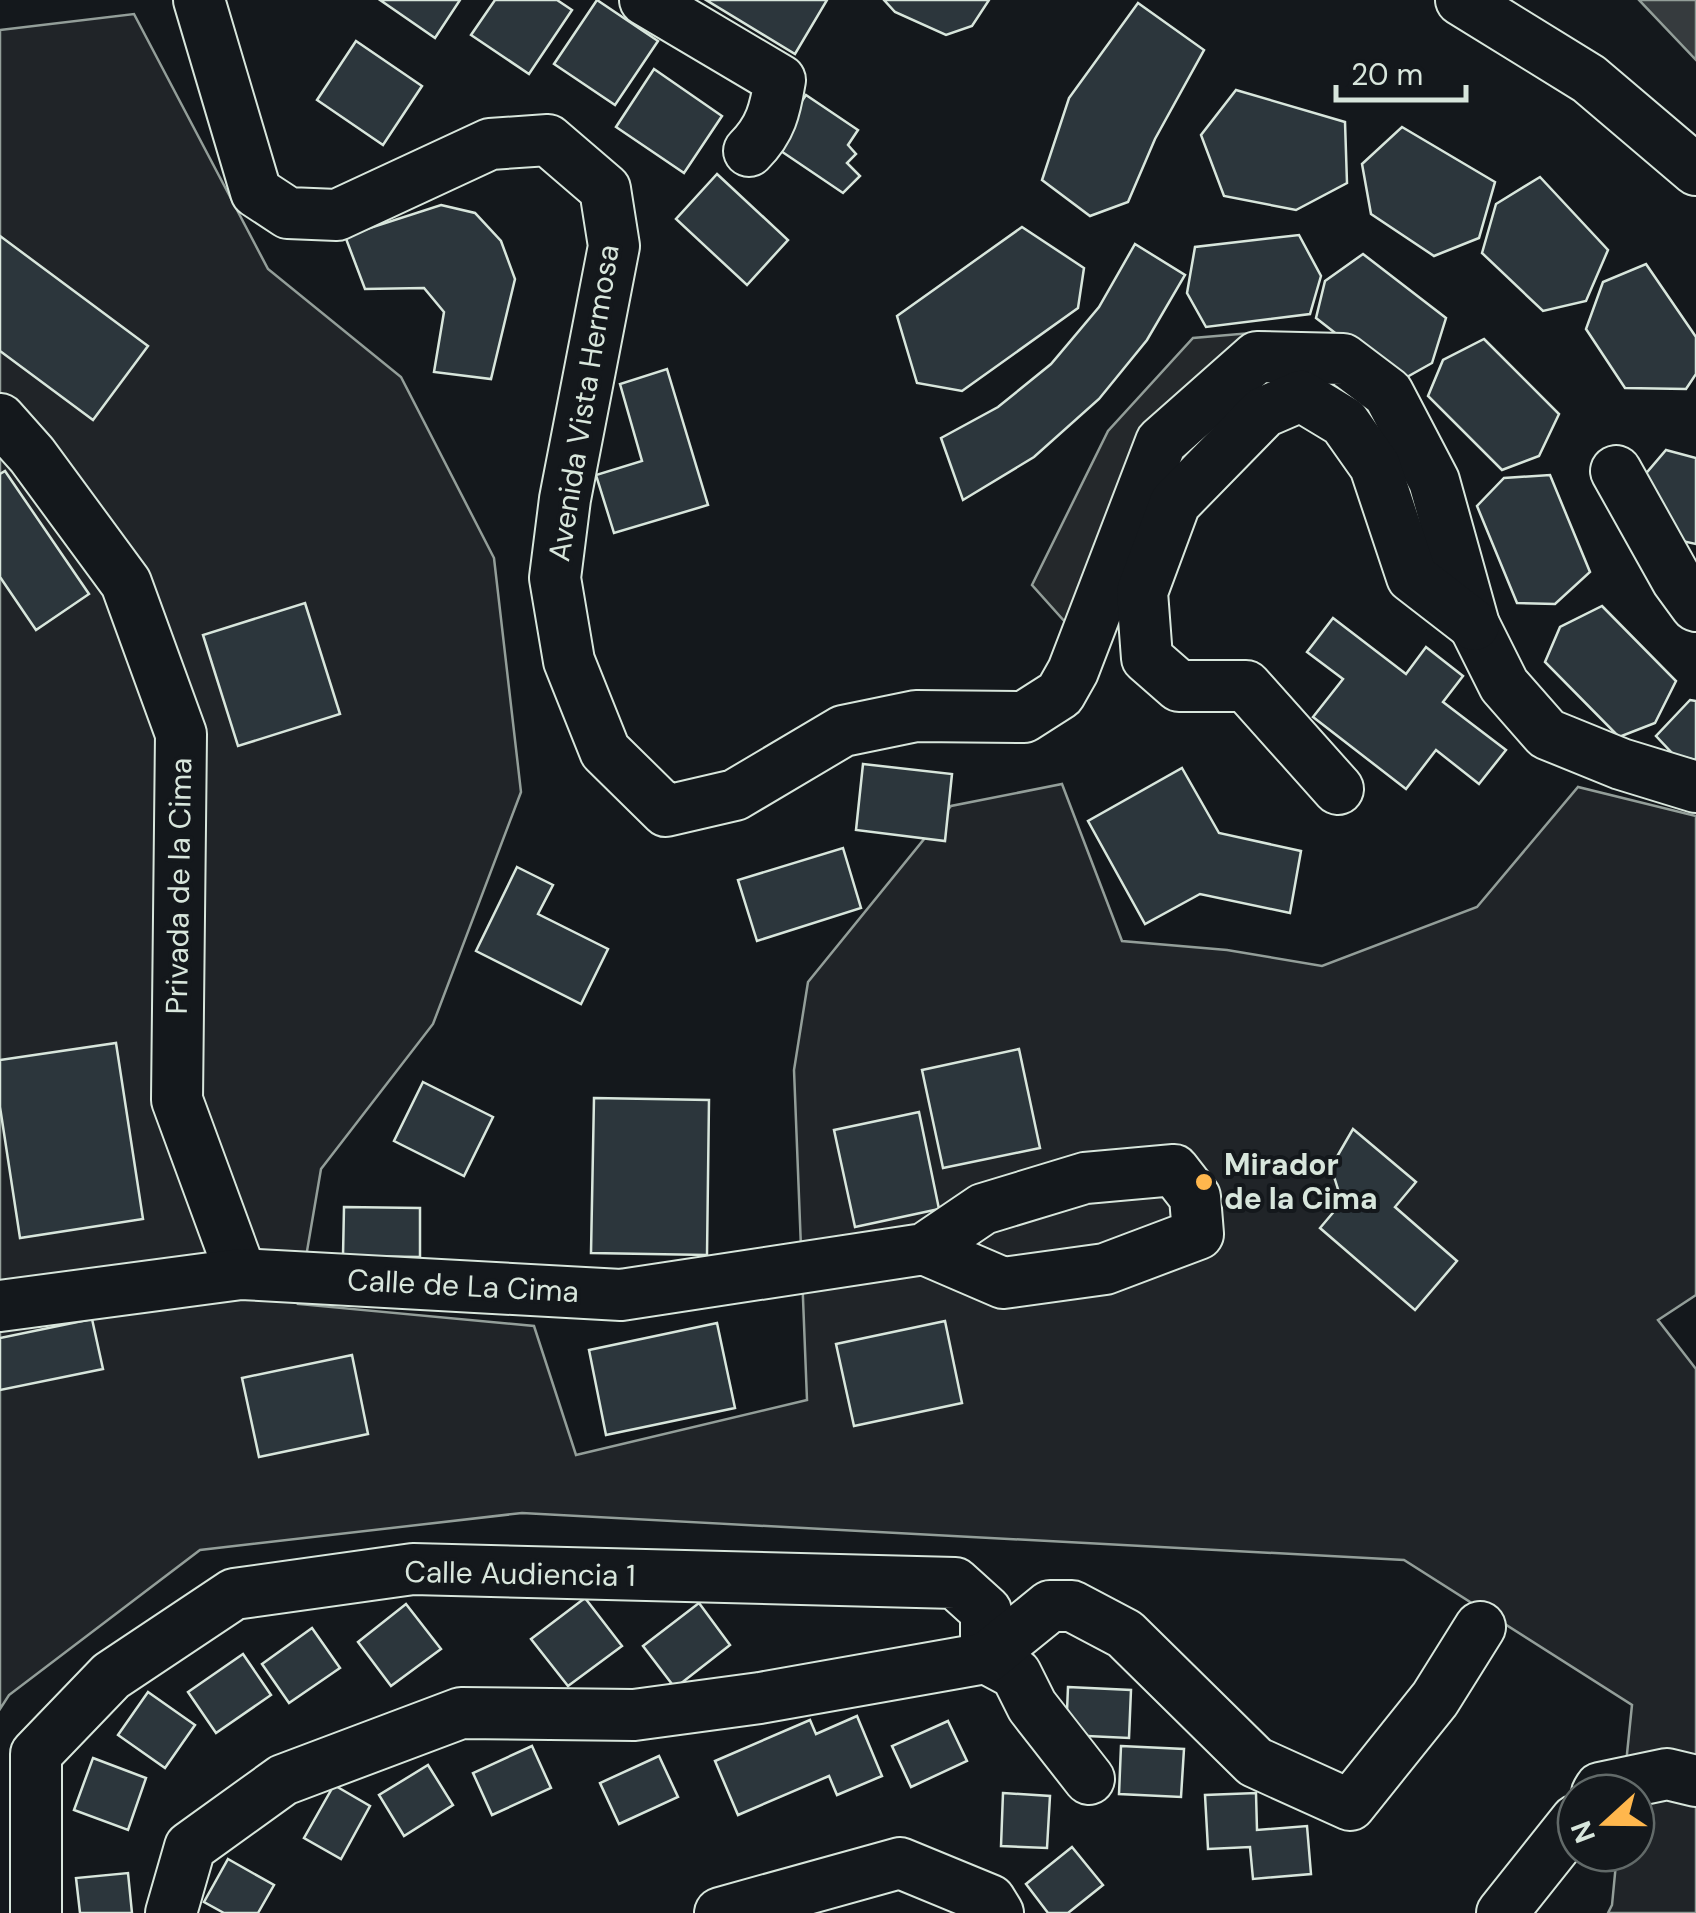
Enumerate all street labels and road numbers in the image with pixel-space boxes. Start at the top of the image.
street label: Avenida Vista Hermosa [539,242,628,564]
street label: Privada de la Cima [157,757,200,1015]
street label: Calle de La Cima [346,1260,580,1311]
street label: Calle Audiencia 1 [404,1552,636,1595]

